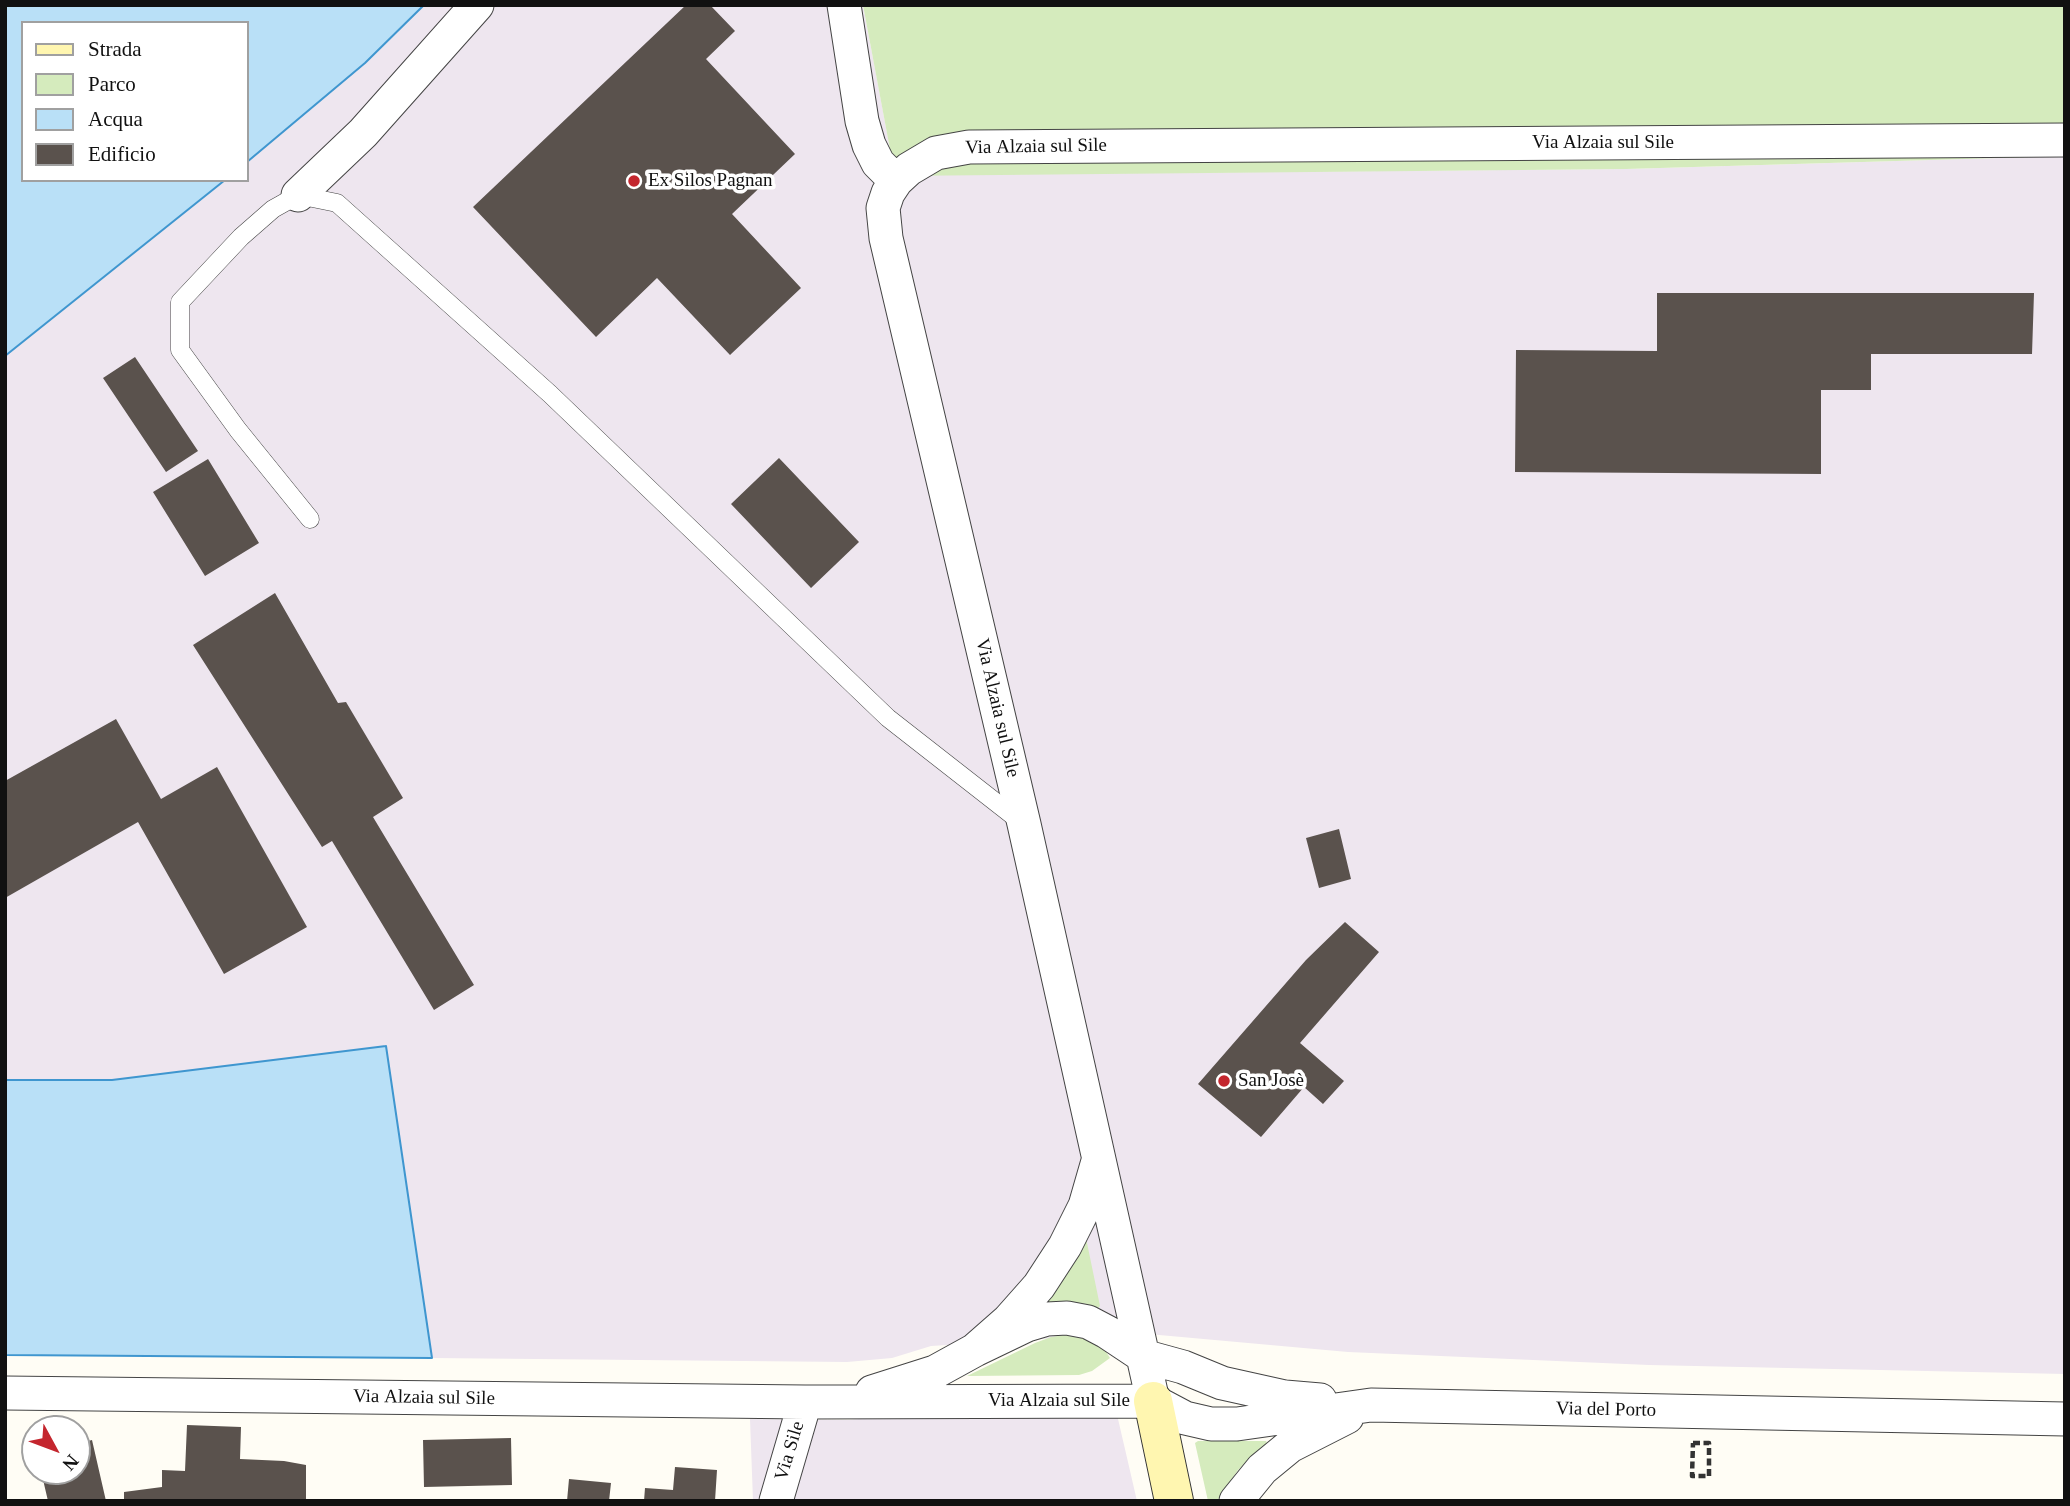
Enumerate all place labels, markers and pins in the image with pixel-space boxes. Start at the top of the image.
place label: Ex Silos Pagnan [648,170,773,192]
marker: Ex Silos Pagnan [626,173,642,189]
place label: San Josè [1238,1070,1304,1092]
marker: San Josè [1216,1073,1232,1089]

